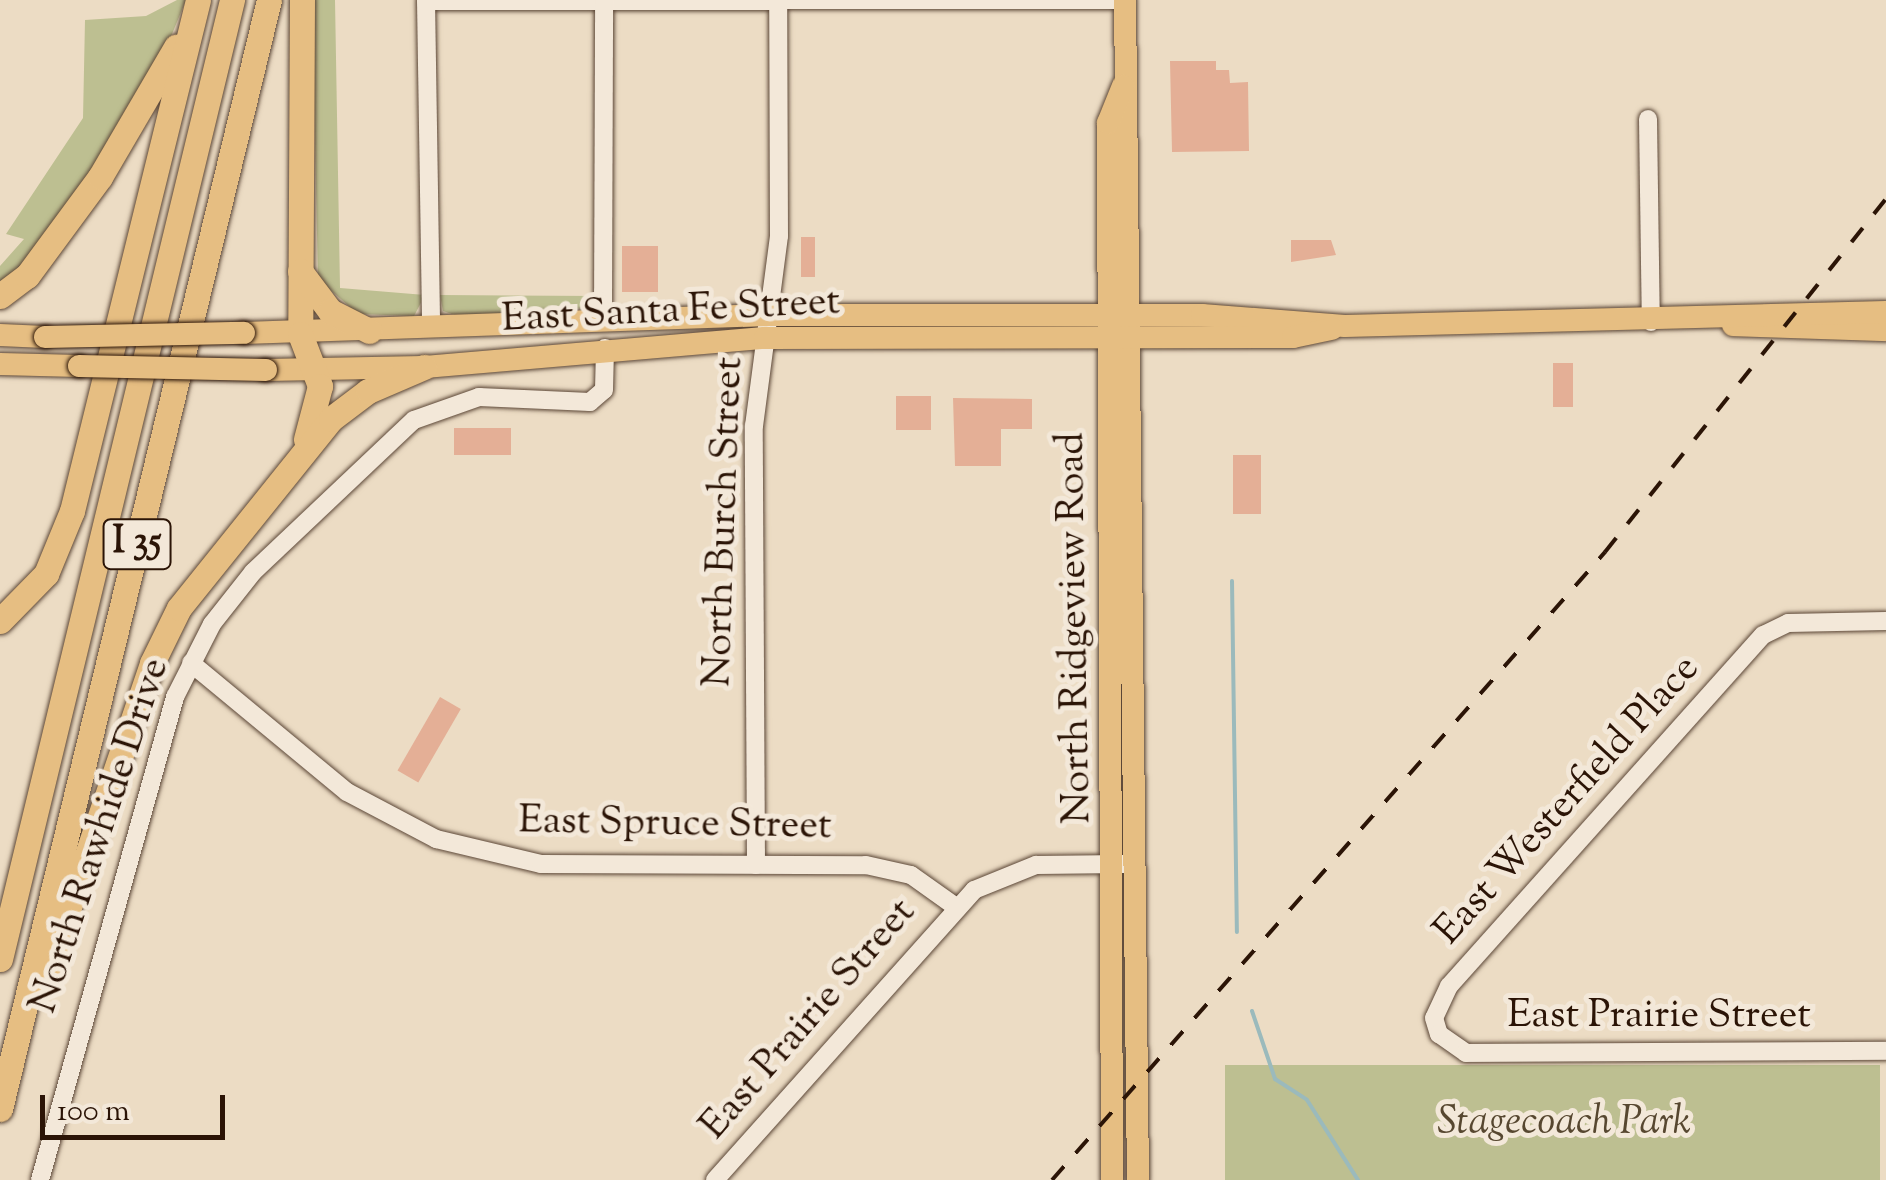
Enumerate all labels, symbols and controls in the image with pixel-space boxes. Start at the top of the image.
street label: East Santa Fe Street [501,279,841,345]
street label: North Burch Street [695,356,755,688]
street label: North Ridgeview Road [1049,432,1103,824]
road number: I 35 [102,511,172,577]
street label: East Westerfield Place [1425,646,1711,956]
street label: North Rawhide Drive [21,652,181,1020]
street label: East Spruce Street [518,798,832,852]
street label: East Prairie Street [691,890,927,1150]
street label: East Prairie Street [1507,993,1811,1041]
scale bar [45,1075,230,1137]
text: 100 m [57,1091,130,1134]
park label: Stagecoach Park [1437,1100,1691,1148]

